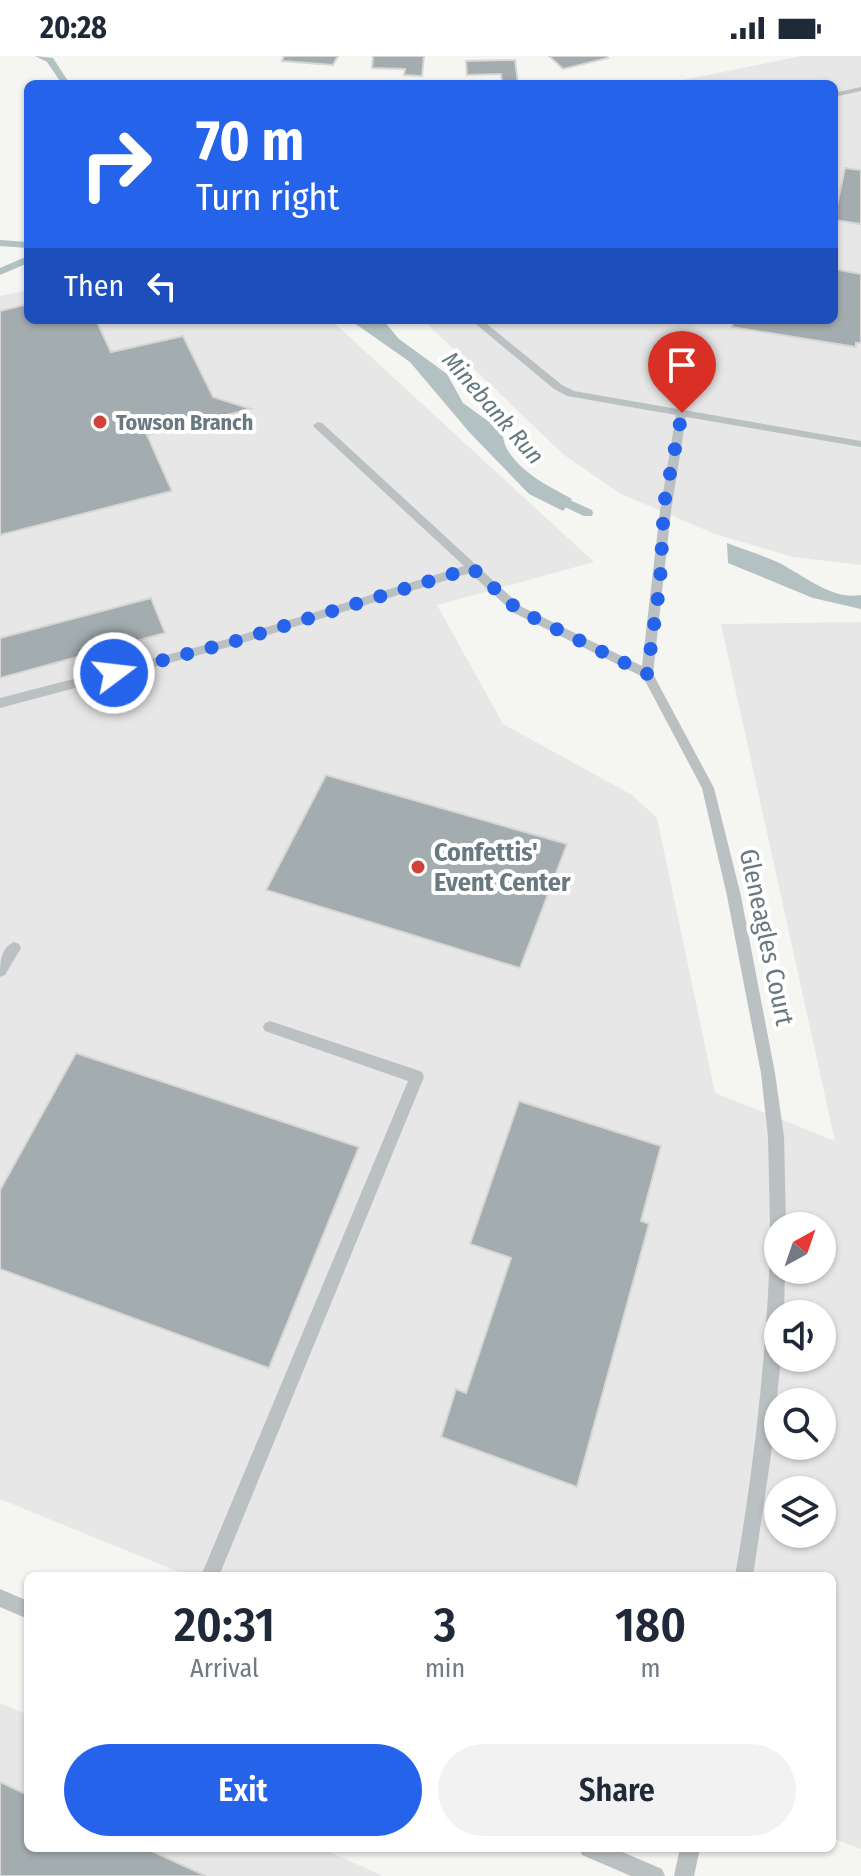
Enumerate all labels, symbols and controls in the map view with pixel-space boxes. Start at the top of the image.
text: 20:28 [40,10,107,46]
text: 70 m [196,108,304,175]
icon: right [64,112,168,216]
text: Turn right [196,176,339,220]
icon: left [140,264,184,308]
text: Then [64,268,124,304]
pin [648,331,716,413]
icon: arrive [660,343,704,387]
water label: Minebank Run [437,346,549,470]
place label: Towson Branch [116,409,253,436]
marker: Towson Branch [91,413,109,431]
position arrow [72,631,156,715]
place label: Confettis' Event Center [434,837,571,898]
street label: Gleneagles Court [733,846,800,1029]
marker: Confettis' Event Center [409,858,427,876]
north arrow [764,1212,836,1284]
map controls [764,1212,836,1548]
button: sound [764,1300,836,1372]
button: search [764,1388,836,1460]
button: layers [764,1476,836,1548]
text: 20:31 [174,1596,275,1654]
text: 3 [434,1596,456,1654]
text: 180 [615,1596,686,1654]
text: Arrival [190,1653,259,1684]
text: min [425,1653,465,1684]
text: m [641,1653,661,1684]
button: Exit [64,1744,422,1836]
button: Share [438,1744,796,1836]

